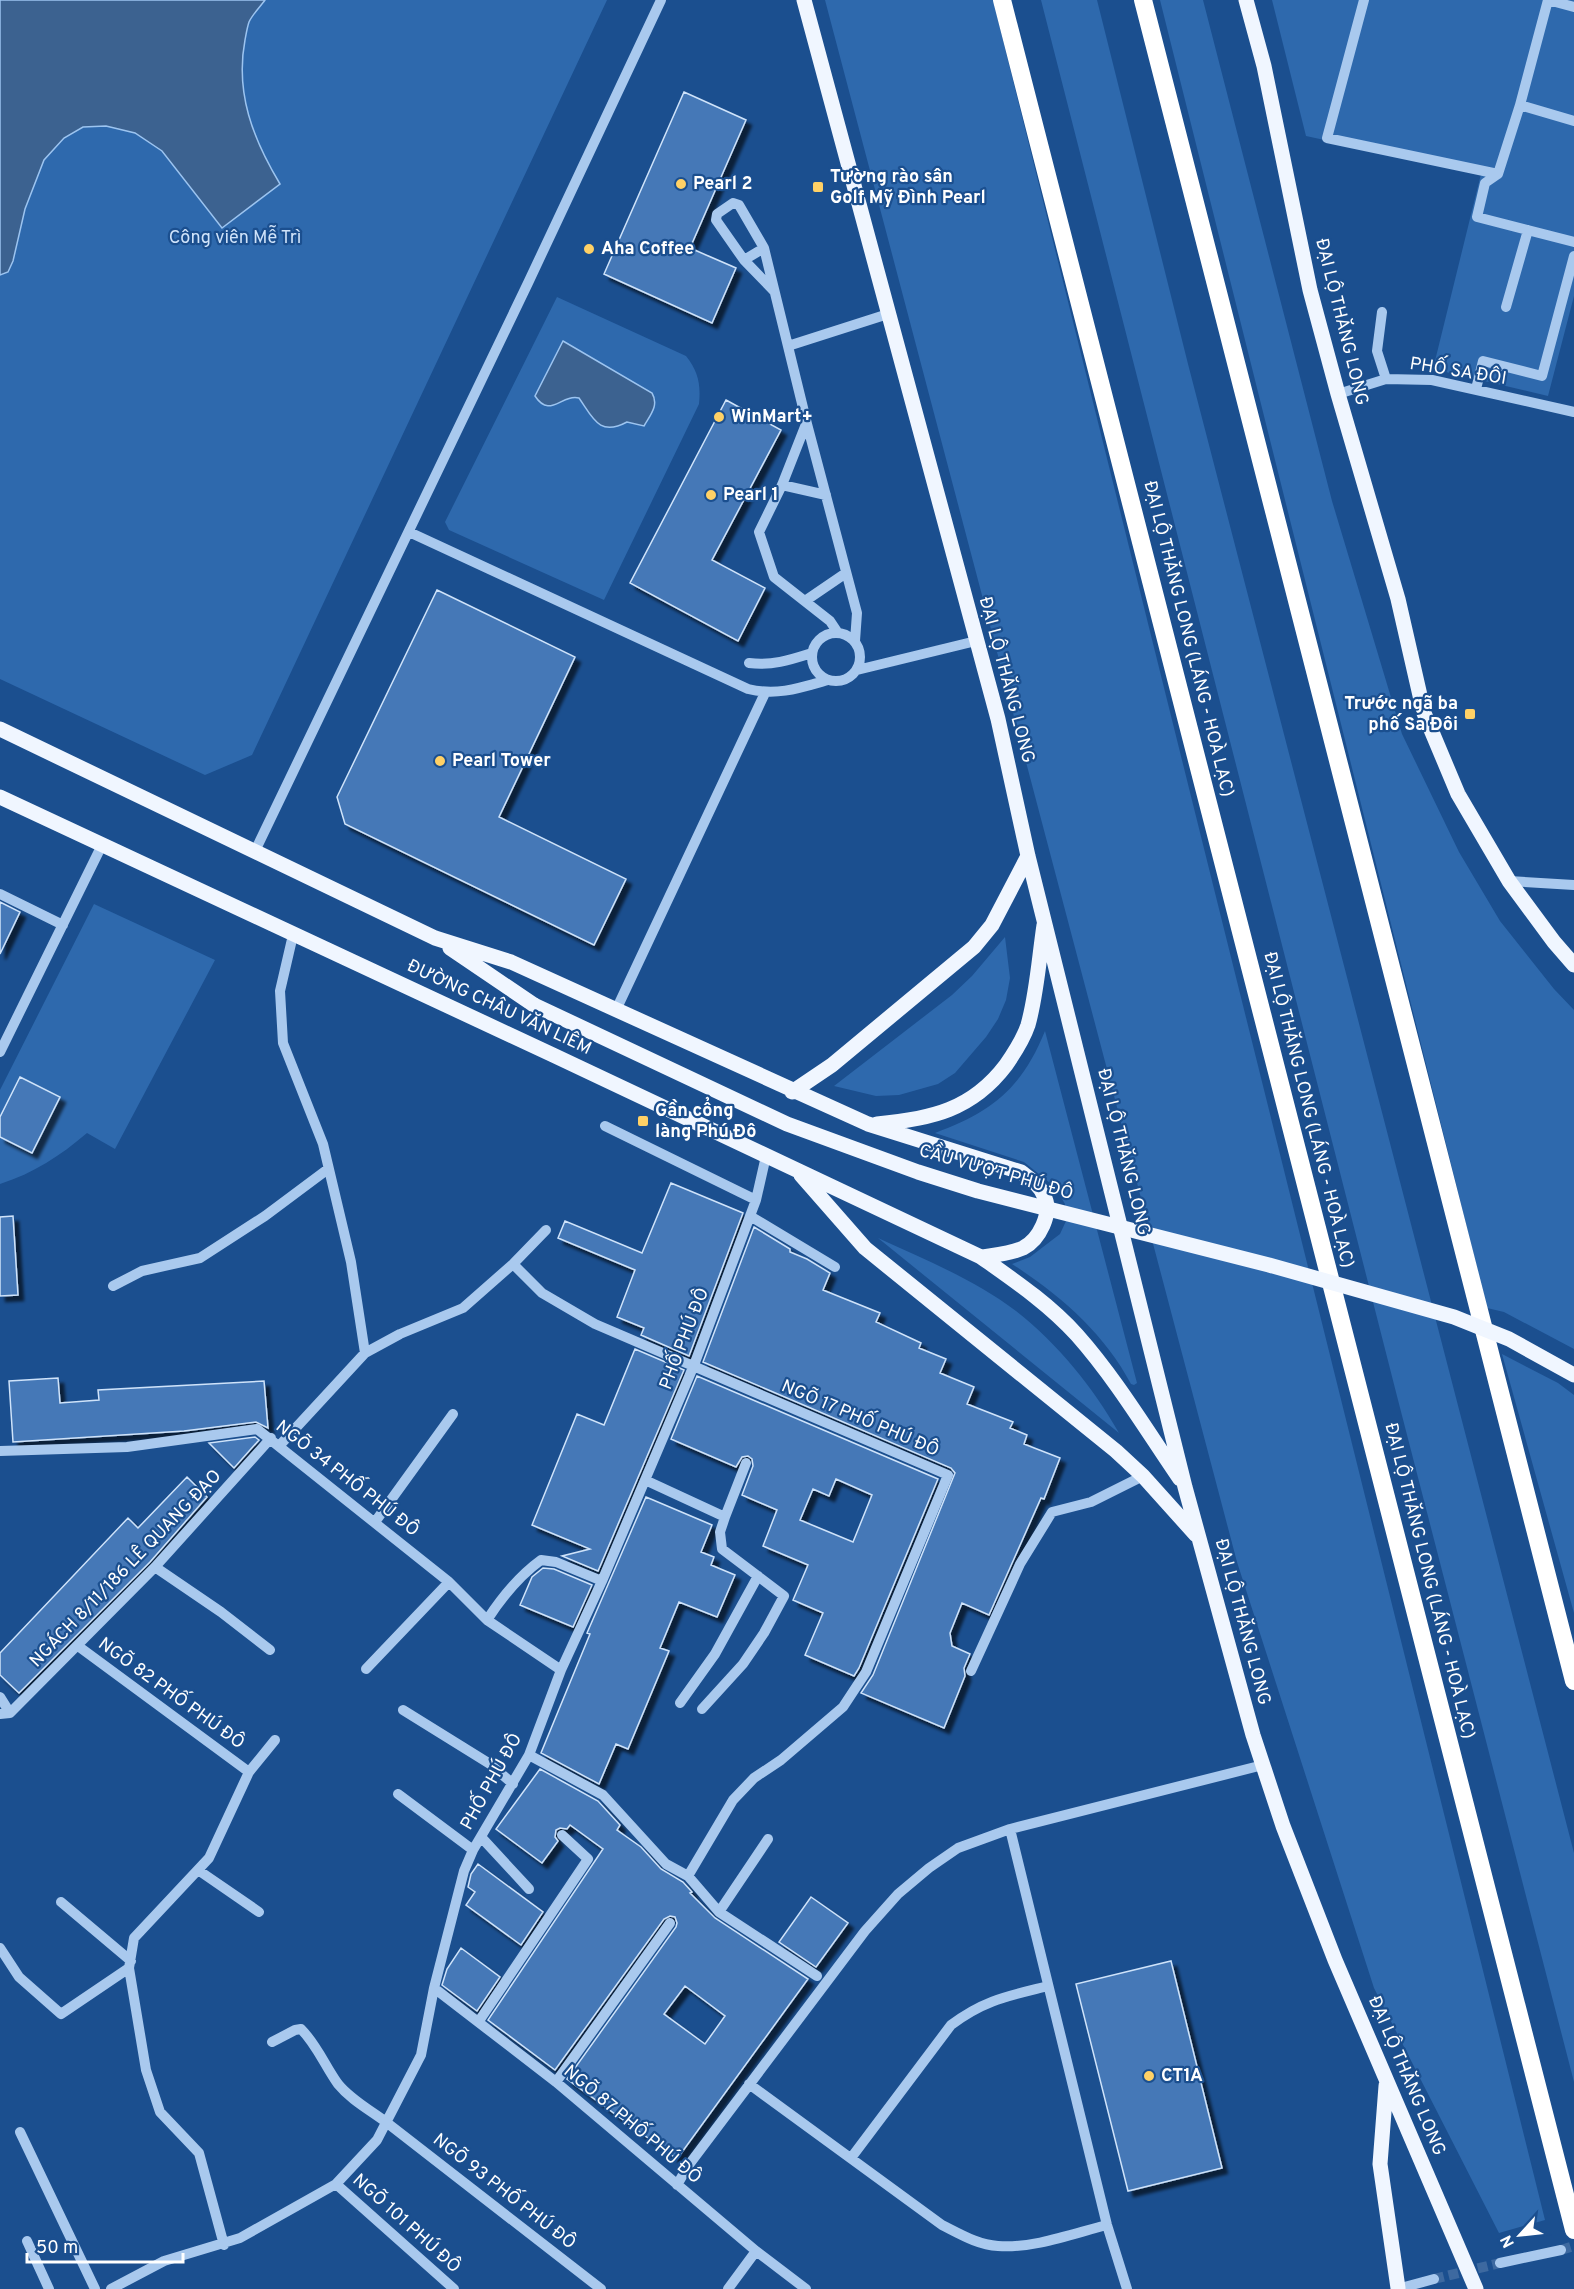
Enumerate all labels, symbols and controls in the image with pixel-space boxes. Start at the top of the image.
place label: Tường rào sân Golf Mỹ Đình Pearl [830,166,986,210]
place label: Pearl 2 [693,173,753,196]
marker: Pearl 2 [674,177,688,191]
marker: Tường rào sân Golf Mỹ Đình Pearl [811,180,825,194]
park label: Công viên Mễ Trì [169,225,301,250]
street label: ĐẠI LỘ THĂNG LONG [1309,236,1375,408]
place label: Aha Coffee [601,238,694,261]
marker: Aha Coffee [582,242,596,256]
street label: PHỐ SA ĐÔI [1408,348,1509,391]
place label: WinMart+ [731,406,813,429]
marker: WinMart+ [712,410,726,424]
street label: ĐẠI LỘ THĂNG LONG (LÁNG - HOÀ LẠC) [1138,478,1240,799]
place label: Pearl 1 [723,484,779,507]
marker: Pearl 1 [704,488,718,502]
street label: ĐẠI LỘ THĂNG LONG [973,594,1041,766]
place label: Trước ngã ba phố Sa Đôi [1344,693,1458,737]
marker: Trước ngã ba phố Sa Đôi [1463,707,1477,721]
place label: Pearl Tower [452,750,551,773]
marker: Pearl Tower [433,754,447,768]
street label: ĐẠI LỘ THĂNG LONG (LÁNG - HOÀ LẠC) [1258,949,1360,1270]
street label: ĐƯỜNG CHÂU VĂN LIÊM [403,953,596,1061]
street label: ĐẠI LỘ THĂNG LONG [1091,1066,1157,1238]
place label: Gần cổng làng Phú Đô [655,1096,756,1144]
marker: Gần cổng làng Phú Đô [636,1114,650,1128]
street label: CẦU VƯỢT PHÚ ĐÔ [916,1135,1077,1206]
street label: PHỐ PHÚ ĐÔ [650,1283,715,1393]
street label: NGÕ 17 PHỐ PHÚ ĐÔ [778,1371,944,1463]
street label: NGÕ 34 PHỐ PHÚ ĐÔ [271,1412,427,1542]
street label: ĐẠI LỘ THĂNG LONG (LÁNG - HOÀ LẠC) [1379,1420,1481,1741]
street label: NGÁCH 8/11/186 LÊ QUANG ĐẠO [24,1464,227,1673]
street label: ĐẠI LỘ THĂNG LONG [1209,1536,1277,1708]
street label: NGÕ 82 PHỐ PHÚ ĐÔ [93,1629,252,1755]
street label: PHỐ PHÚ ĐÔ [452,1727,528,1835]
street label: ĐẠI LỘ THĂNG LONG [1362,1992,1452,2159]
street label: NGÕ 87 PHỐ PHÚ ĐÔ [558,2057,709,2190]
place label: CT1A [1161,2065,1203,2088]
marker: CT1A [1142,2069,1156,2083]
street label: NGÕ 93 PHỐ PHÚ ĐÔ [428,2125,583,2255]
street label: NGÕ 101 PHÚ ĐÔ [347,2168,466,2279]
north arrow [1490,2205,1550,2265]
scale bar [27,2226,183,2264]
text: N [1497,2231,1520,2251]
text: 50 m [36,2237,78,2260]

